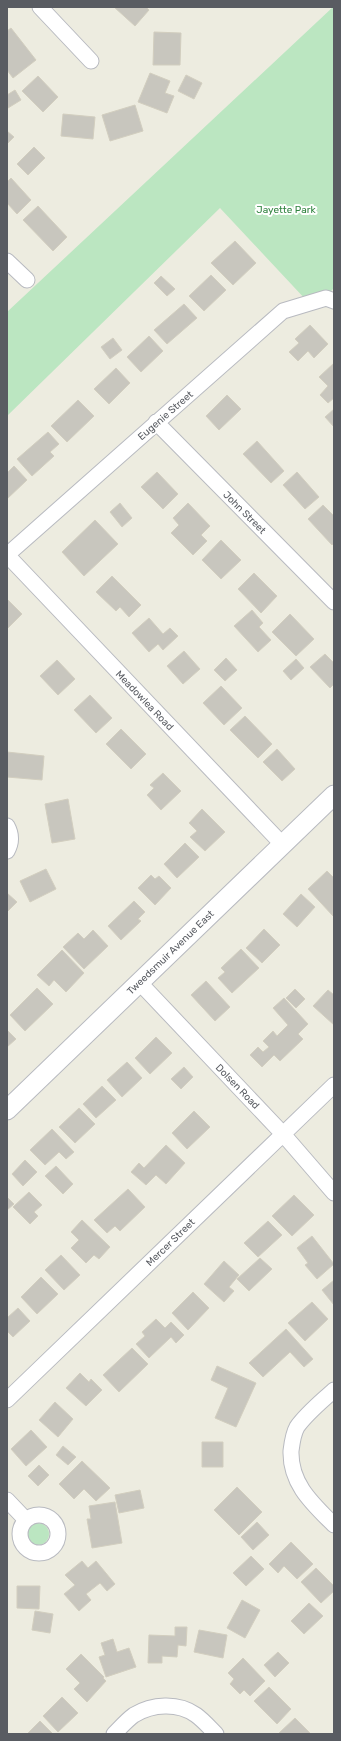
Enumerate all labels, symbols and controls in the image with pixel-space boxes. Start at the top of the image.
park label: Jayette Park [256,204,316,216]
street label: Eugenie Street [136,389,196,443]
street label: John Street [220,489,268,537]
street label: Meadowlea Road [113,668,176,733]
street label: Tweedsmuir Avenue East [125,908,217,997]
street label: Dolsen Road [213,1062,262,1112]
street label: Mercer Street [144,1216,198,1269]

